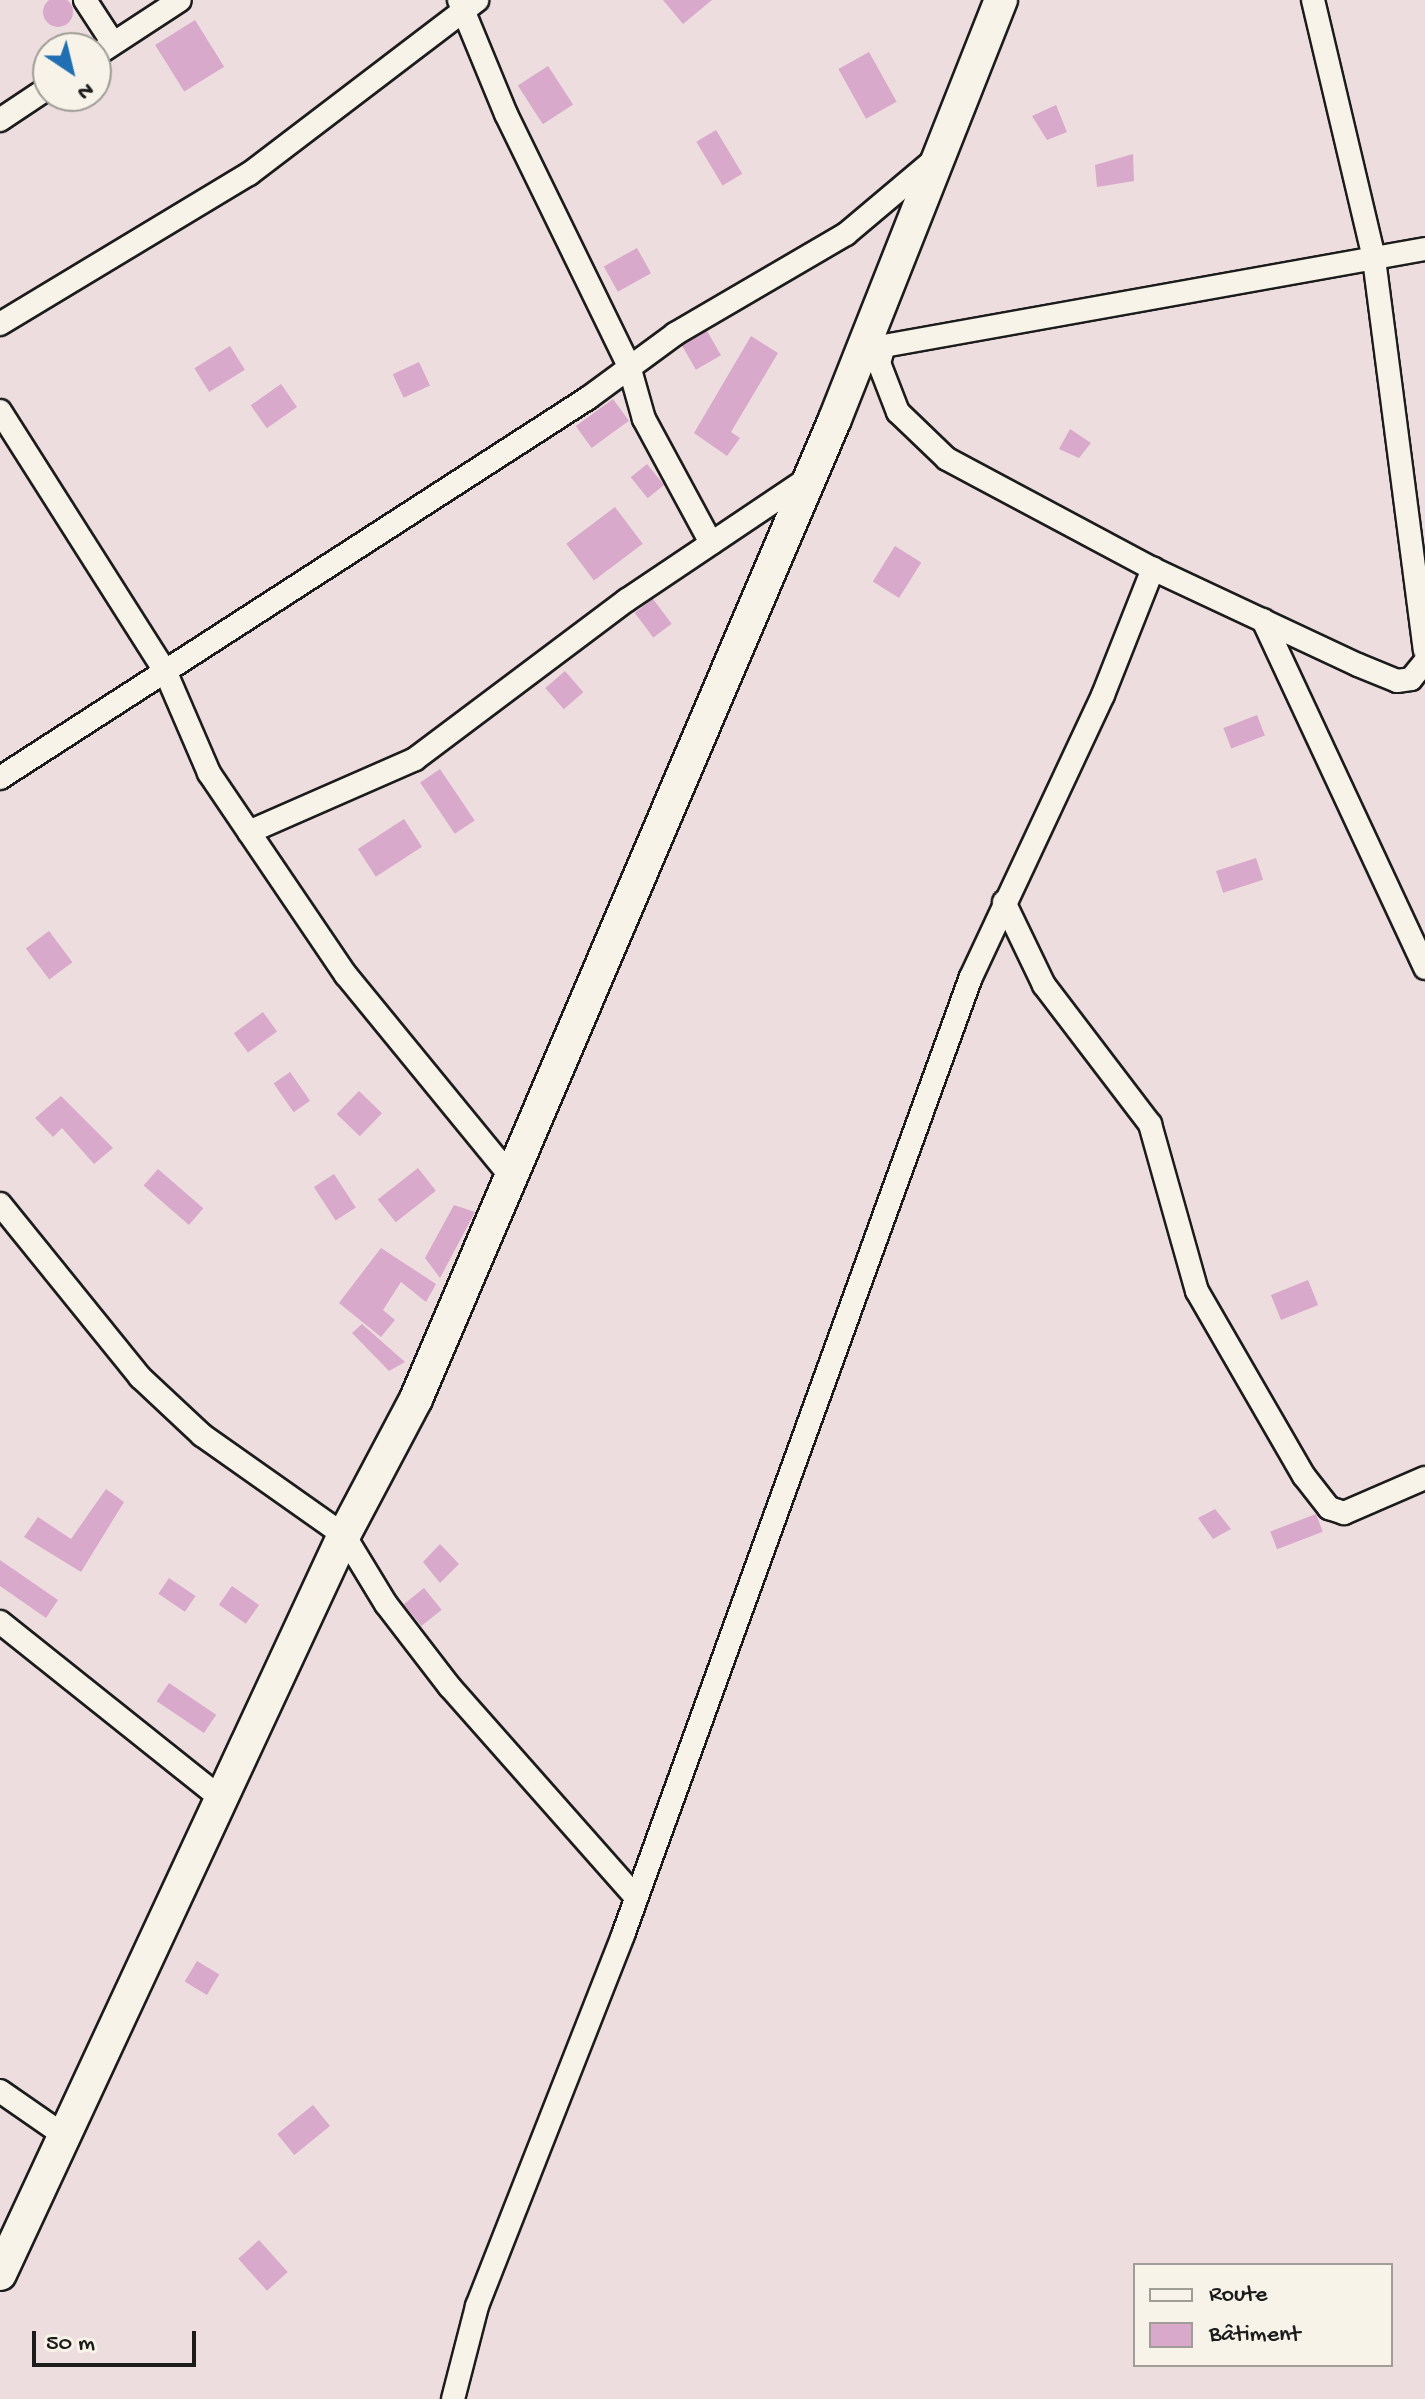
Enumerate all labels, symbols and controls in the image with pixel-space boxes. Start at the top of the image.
north arrow [32,32,112,112]
text: N [71,75,98,105]
legend [1133,2263,1393,2367]
text: Route [1209,2281,1267,2310]
scale bar [36,2315,200,2365]
text: Bâtiment [1209,2321,1300,2350]
text: 50 m [46,2330,95,2359]

